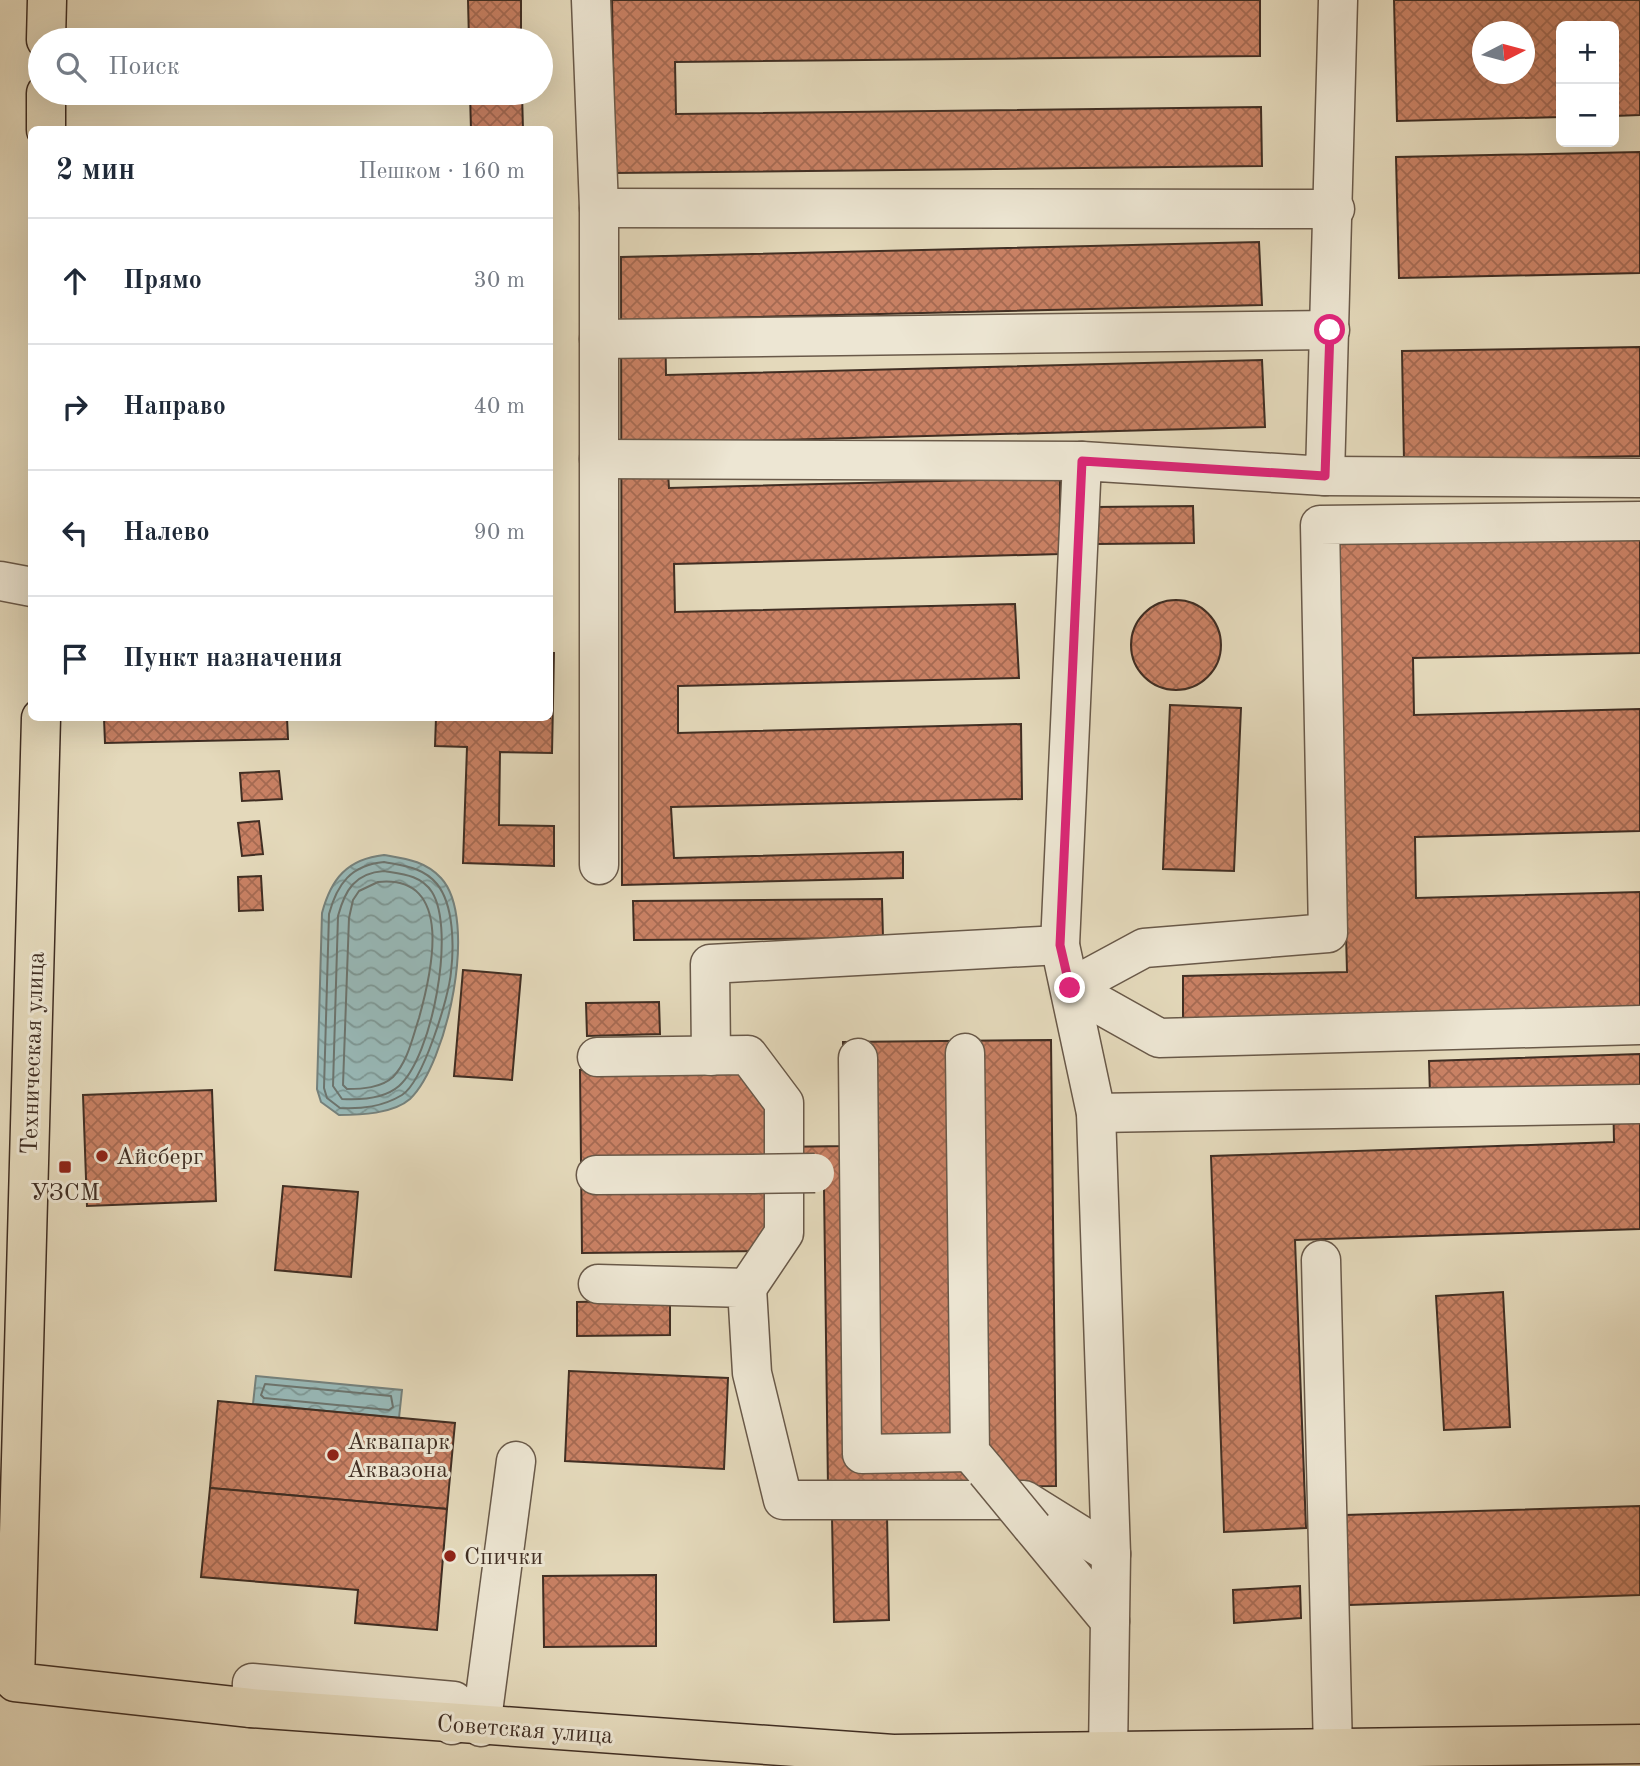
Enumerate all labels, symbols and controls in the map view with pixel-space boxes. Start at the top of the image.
north arrow [1472,21,1535,84]
map controls [1556,21,1619,147]
button: + [1556,21,1619,84]
search box [28,28,553,105]
icon: search [52,48,90,86]
text: Поиск [108,54,180,80]
button: − [1556,84,1619,147]
text: 2 мин [56,156,135,186]
text: Пешком · 160 m [359,160,525,183]
icon: ahead [56,262,94,300]
text: Прямо [123,268,202,294]
text: 30 m [474,269,525,292]
route start [1314,314,1345,345]
icon: right [56,388,94,426]
text: Направо [123,394,226,420]
text: 40 m [474,395,525,418]
icon: left [56,514,94,552]
text: Налево [123,520,210,546]
text: 90 m [474,521,525,544]
icon: arrive [56,640,94,678]
text: Пункт назначения [123,646,342,672]
street label: Техническая улица [18,951,50,1155]
route end [1054,972,1085,1003]
place label: Айсберг [116,1146,204,1170]
marker: Айсберг [94,1148,110,1164]
marker: УЗСМ [57,1159,73,1175]
place label: УЗСМ [30,1182,100,1206]
place label: Аквапарк Аквазона [347,1431,450,1483]
marker: Аквапарк Аквазона [325,1447,341,1463]
place label: Спички [464,1546,543,1570]
marker: Спички [442,1548,458,1564]
street label: Советская улица [436,1713,614,1749]

